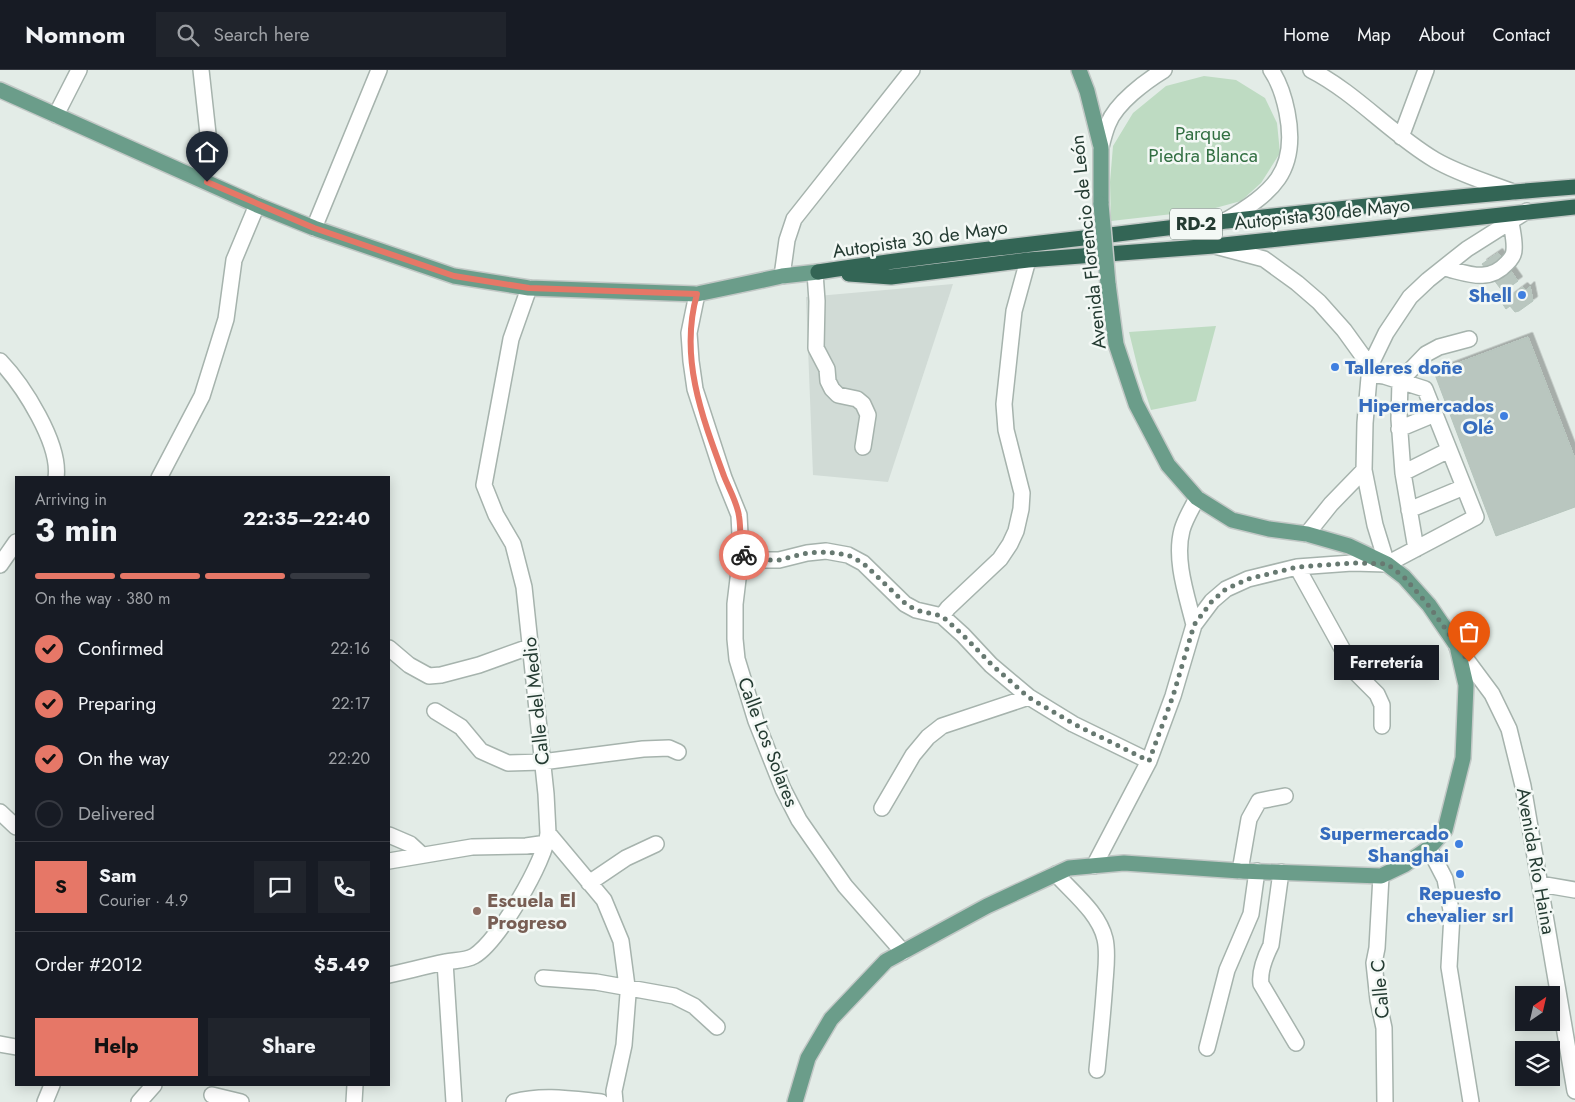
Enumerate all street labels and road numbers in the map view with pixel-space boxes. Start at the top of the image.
street label: Avenida Florencio de León [1063,133,1113,351]
street label: Autopista 30 de Mayo [1233,191,1411,237]
road number: RD-2 [1170,208,1222,240]
street label: Autopista 30 de Mayo [831,213,1009,265]
street label: Calle del Medio [516,636,556,766]
street label: Calle Los Solares [731,673,805,811]
street label: Avenida Río Haina [1510,786,1562,936]
street label: Calle C [1364,958,1396,1020]

